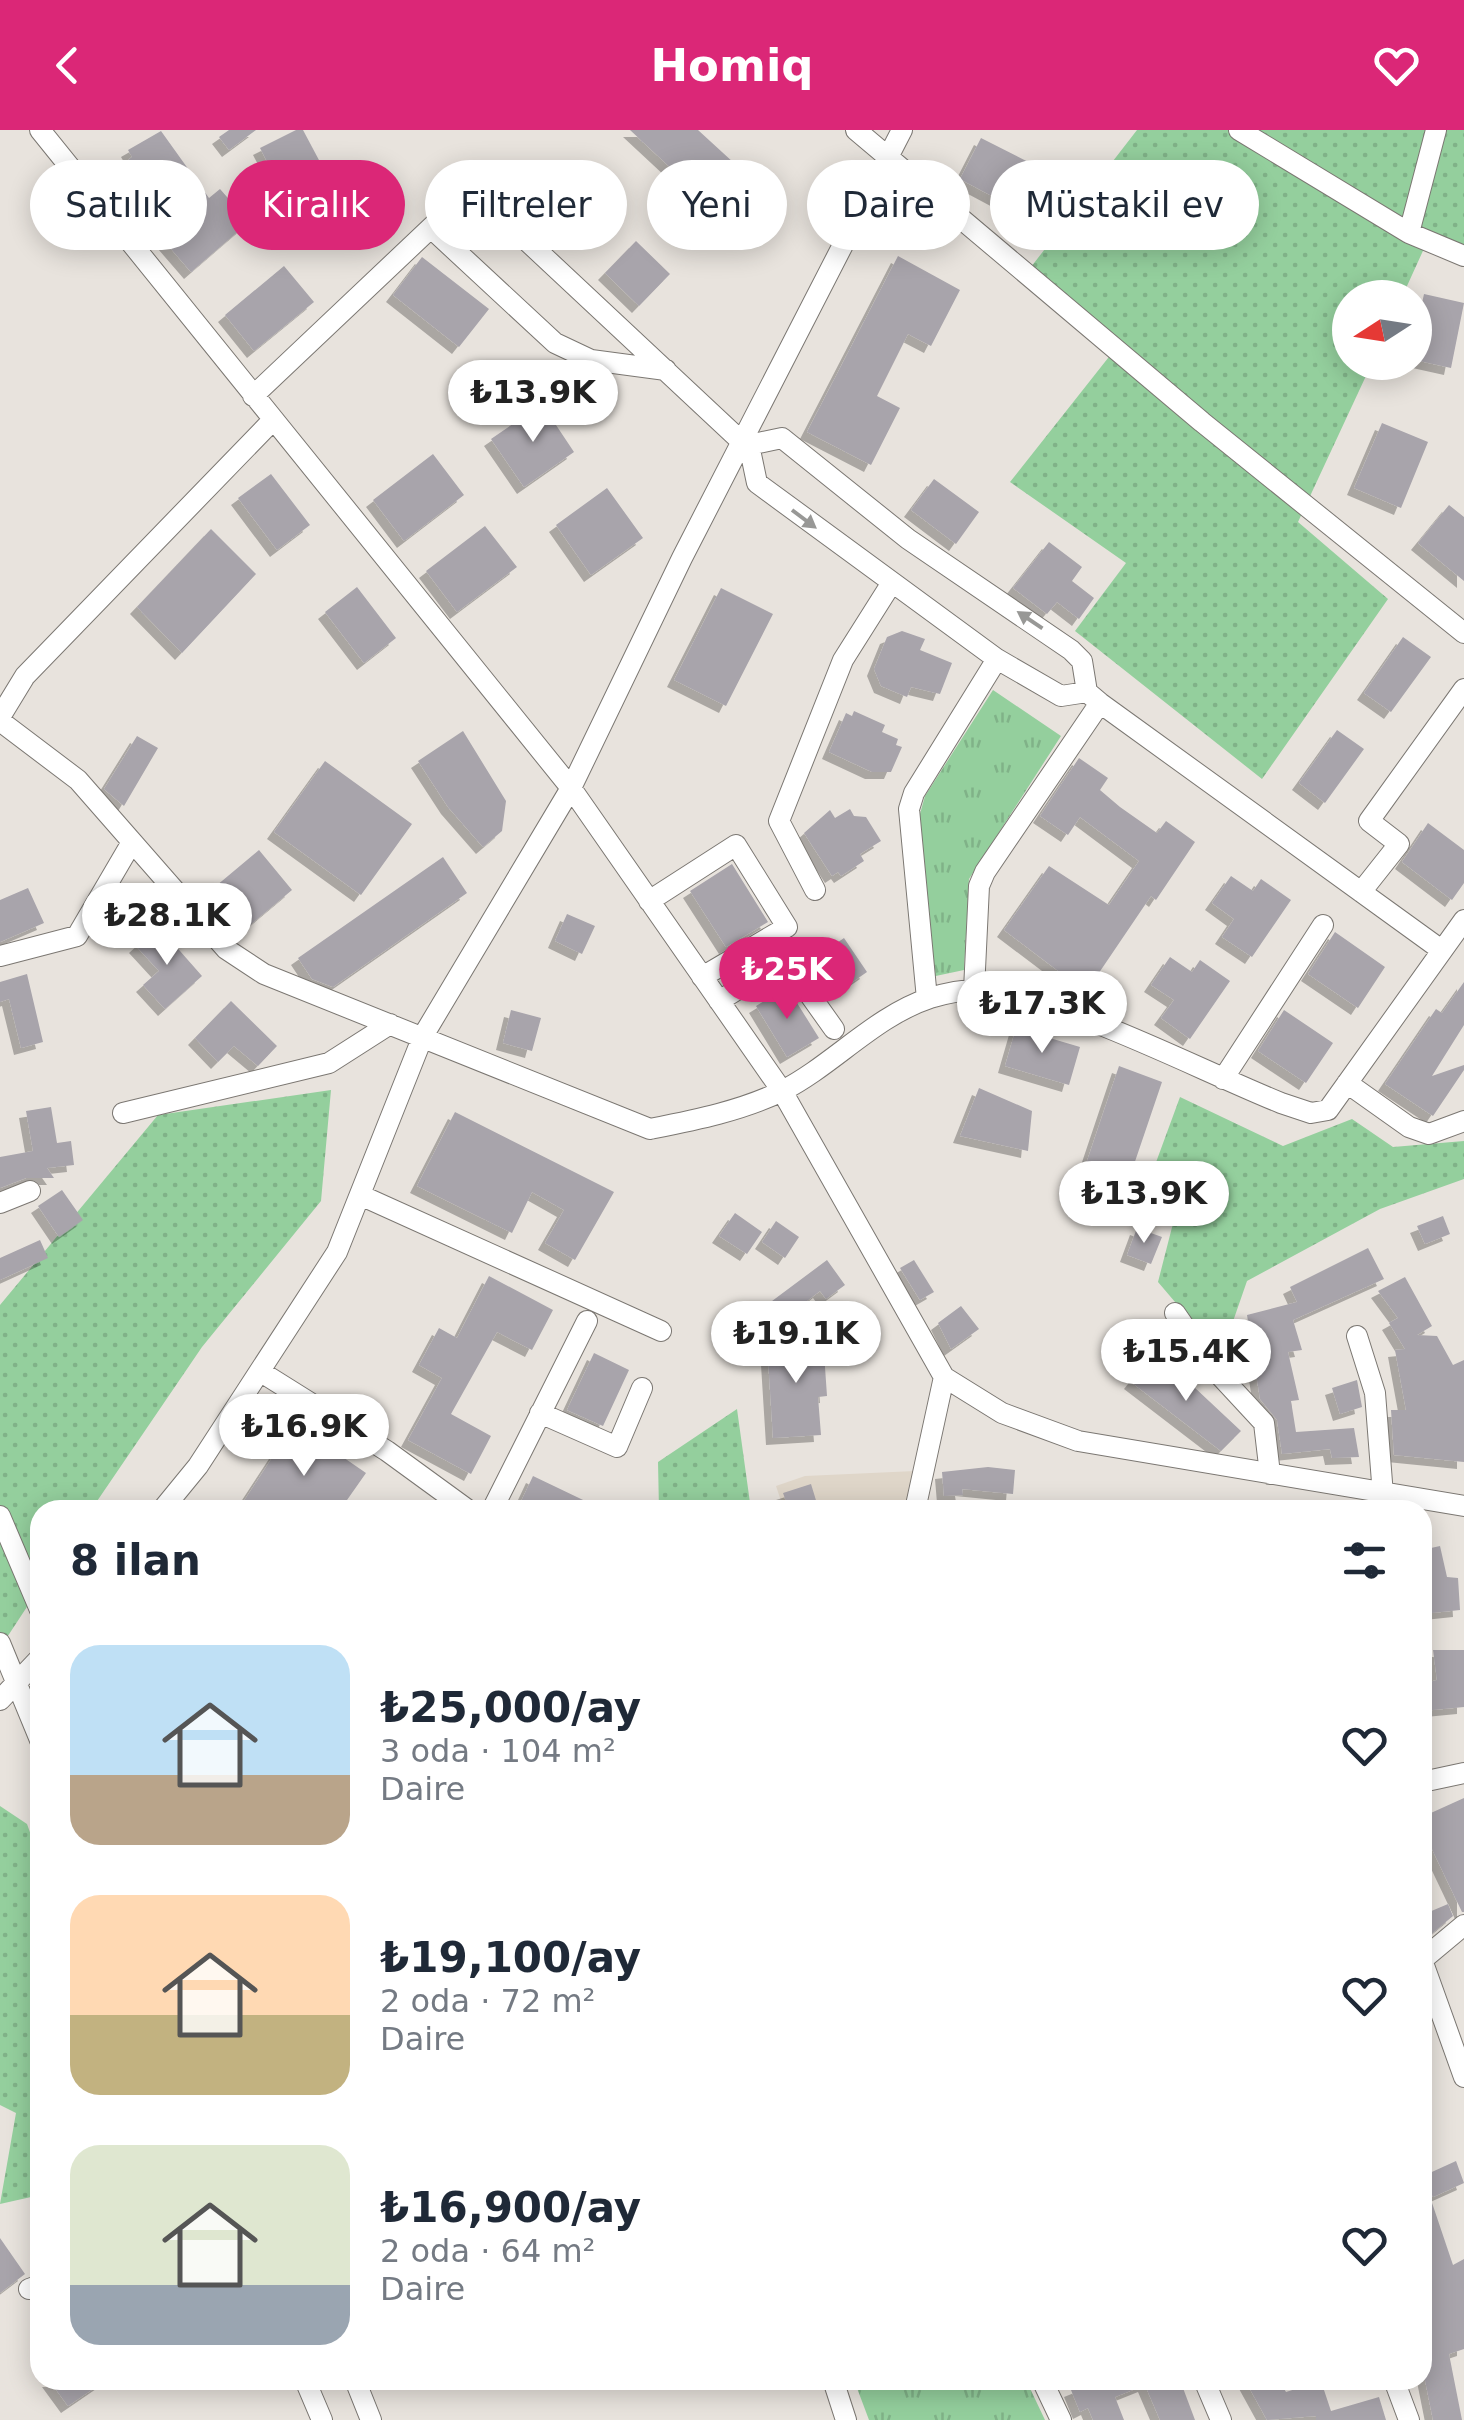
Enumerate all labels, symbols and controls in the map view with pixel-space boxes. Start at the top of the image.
icon: back [40,38,95,93]
icon: heart [1369,38,1424,93]
text: Homiq [650,39,814,92]
chip: Satılık [30,160,207,250]
chip: Kiralık [227,160,405,250]
chip: Filtreler [425,160,627,250]
chip: Yeni [647,160,787,250]
chip: Daire [807,160,970,250]
chip: Müstakil ev [990,160,1259,250]
north arrow [1332,280,1432,380]
map controls [1332,280,1432,380]
pin: ₺13.9K [452,360,614,445]
text: ₺13.9K [470,373,596,411]
one-way arrow [791,508,817,528]
one-way arrow [1017,612,1044,630]
pin: ₺28.1K [86,883,248,968]
text: ₺28.1K [104,896,230,934]
pin: ₺25K [728,937,846,1022]
text: ₺25K [741,950,833,988]
pin: ₺17.3K [961,971,1123,1056]
text: ₺17.3K [979,984,1105,1022]
pin: ₺13.9K [1063,1161,1225,1246]
text: ₺13.9K [1081,1174,1207,1212]
pin: ₺19.1K [715,1301,877,1386]
text: ₺19.1K [733,1314,859,1352]
pin: ₺15.4K [1105,1319,1267,1404]
text: ₺15.4K [1123,1332,1249,1370]
pin: ₺16.9K [223,1394,385,1479]
text: ₺16.9K [241,1407,367,1445]
icon: filters [1337,1533,1392,1588]
text: 8 ilan [70,1536,201,1585]
text: ₺25,000/ay [380,1683,641,1732]
icon: home [150,1685,270,1805]
icon: heart [1337,1718,1392,1773]
text: 3 oda · 104 m² [380,1732,616,1770]
text: Daire [380,1770,465,1808]
text: ₺19,100/ay [380,1933,641,1982]
icon: home [150,1935,270,2055]
icon: heart [1337,1968,1392,2023]
text: 2 oda · 72 m² [380,1982,595,2020]
text: Daire [380,2020,465,2058]
text: ₺16,900/ay [380,2183,641,2232]
icon: home [150,2185,270,2305]
icon: heart [1337,2218,1392,2273]
text: 2 oda · 64 m² [380,2232,595,2270]
text: Daire [380,2270,465,2308]

